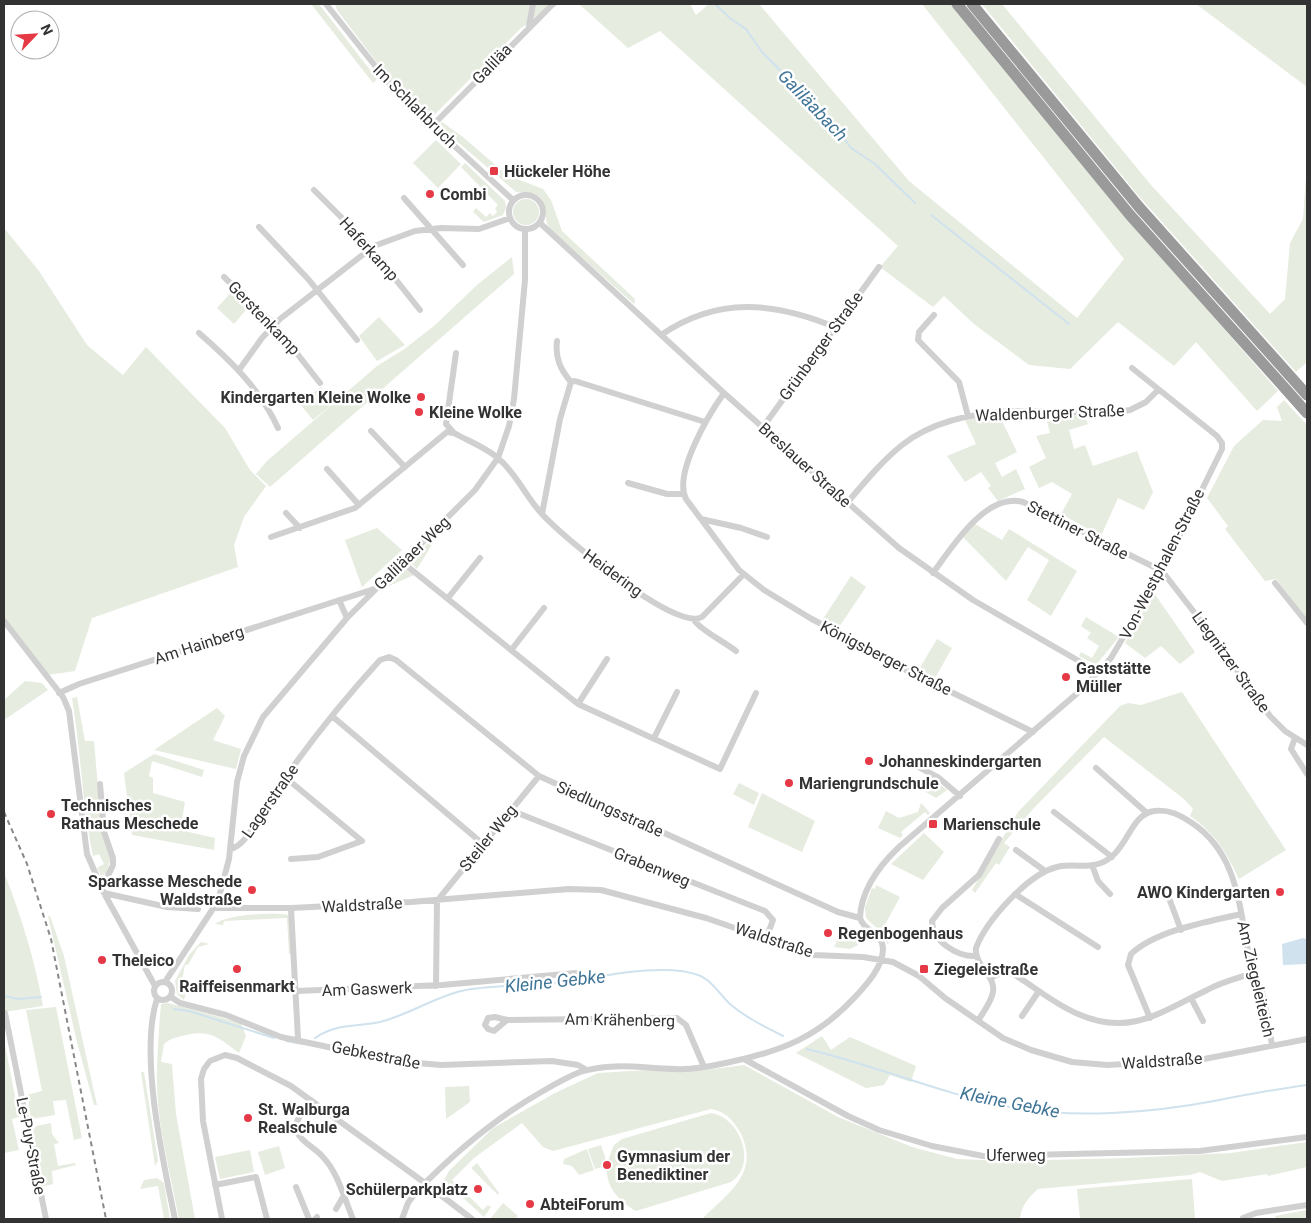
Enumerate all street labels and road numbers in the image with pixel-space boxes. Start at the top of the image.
street label: Galiläa [468,40,516,88]
street label: Im Schlahbruch [369,60,461,152]
street label: Haferkamp [335,213,403,285]
street label: Gerstenkamp [224,277,304,359]
street label: Grünberger Straße [775,288,867,404]
street label: Waldenburger Straße [975,401,1125,425]
street label: Breslauer Straße [755,419,855,511]
street label: Von-Westphalen-Straße [1116,485,1208,643]
street label: Stettiner Straße [1024,496,1132,564]
street label: Galiläaer Weg [370,512,454,594]
street label: Heidering [580,545,646,601]
street label: Liegnitzer Straße [1188,608,1274,716]
street label: Königsberger Straße [817,617,955,699]
street label: Am Hainberg [152,622,246,668]
street label: Lagerstraße [238,761,302,841]
street label: Siedlungsstraße [554,777,666,841]
street label: Steiler Weg [455,801,521,875]
street label: Grabenweg [611,843,693,891]
street label: Waldstraße [321,893,403,917]
street label: Waldstraße [733,918,815,962]
street label: Am Ziegeleiteich [1233,919,1279,1039]
street label: Am Gaswerk [322,978,413,1000]
street label: Am Krähenberg [565,1010,675,1030]
street label: Gebkestraße [330,1037,422,1073]
street label: Waldstraße [1121,1049,1203,1073]
street label: Le-Puy-Straße [12,1096,50,1196]
street label: Uferweg [986,1146,1046,1165]

